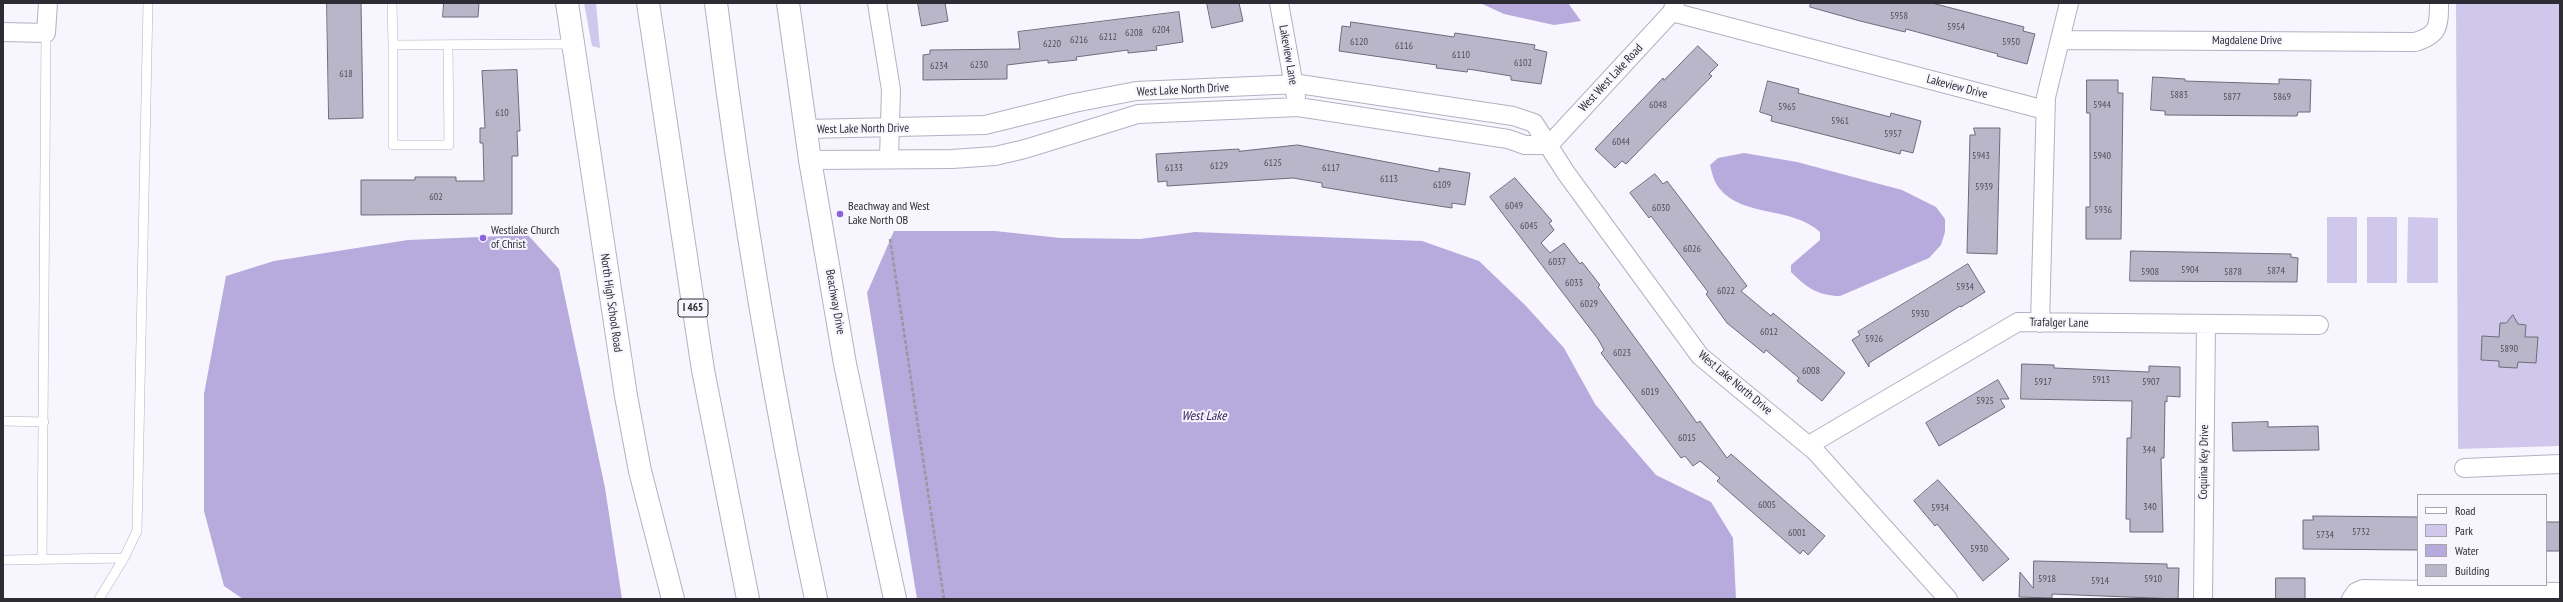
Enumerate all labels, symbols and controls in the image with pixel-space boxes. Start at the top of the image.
house number: 5958 [1890,10,1908,22]
house number: 5954 [1947,21,1965,33]
house number: 6204 [1152,24,1170,36]
street label: Lakeview Lane [1276,24,1300,86]
house number: 6208 [1125,27,1143,39]
house number: 6212 [1099,31,1117,43]
house number: 6216 [1070,34,1088,46]
street label: Magdalene Drive [2212,34,2282,48]
house number: 6120 [1350,36,1368,48]
house number: 5950 [2002,36,2020,48]
house number: 6220 [1043,38,1061,50]
house number: 6116 [1395,40,1413,52]
street label: West West Lake Road [1576,41,1646,115]
house number: 6110 [1452,49,1470,61]
house number: 6102 [1514,57,1532,69]
house number: 6230 [970,59,988,71]
house number: 6234 [930,60,948,72]
house number: 618 [339,68,353,80]
street label: Lakeview Drive [1925,72,1989,102]
street label: West Lake North Drive [1137,80,1229,100]
house number: 5883 [2170,89,2188,101]
house number: 5877 [2223,91,2241,103]
house number: 5869 [2273,91,2291,103]
house number: 6048 [1649,99,1667,111]
house number: 5944 [2093,99,2111,111]
house number: 5965 [1778,101,1796,113]
house number: 610 [495,107,509,119]
house number: 5961 [1831,115,1849,127]
street label: West Lake North Drive [817,121,909,137]
house number: 5957 [1884,128,1902,140]
house number: 6044 [1612,136,1630,148]
house number: 5943 [1972,150,1990,162]
house number: 5940 [2093,150,2111,162]
house number: 6125 [1264,157,1282,169]
house number: 6129 [1210,160,1228,172]
house number: 6133 [1165,162,1183,174]
house number: 6117 [1322,162,1340,174]
house number: 6113 [1380,173,1398,185]
house number: 6109 [1433,179,1451,191]
house number: 5939 [1975,181,1993,193]
house number: 602 [429,191,443,203]
place label: Beachway and West Lake North OB [848,200,930,228]
house number: 6049 [1505,200,1523,212]
house number: 6030 [1652,202,1670,214]
house number: 5936 [2094,204,2112,216]
marker: Beachway and West Lake North OB [835,209,845,219]
house number: 6045 [1520,220,1538,232]
place label: Westlake Church of Christ [491,224,559,252]
marker: Westlake Church of Christ [478,233,488,243]
house number: 6026 [1683,243,1701,255]
street label: North High School Road [597,253,625,353]
house number: 6037 [1548,256,1566,268]
house number: 5904 [2181,264,2199,276]
house number: 5874 [2267,265,2285,277]
house number: 5908 [2141,266,2159,278]
house number: 5878 [2224,266,2242,278]
street label: Beachway Drive [822,268,848,336]
house number: 6033 [1565,277,1583,289]
house number: 5934 [1956,281,1974,293]
house number: 6022 [1717,285,1735,297]
house number: 6029 [1580,298,1598,310]
road number: I 465 [678,299,708,317]
house number: 5930 [1911,308,1929,320]
street label: Trafalger Lane [2029,315,2089,331]
house number: 6012 [1760,326,1778,338]
house number: 5926 [1865,333,1883,345]
house number: 5890 [2500,343,2518,355]
house number: 6023 [1613,347,1631,359]
street label: West Lake North Drive [1695,348,1775,418]
house number: 6008 [1802,365,1820,377]
house number: 5913 [2092,374,2110,386]
house number: 5917 [2034,376,2052,388]
house number: 5907 [2142,376,2160,388]
house number: 6019 [1641,386,1659,398]
house number: 5925 [1976,395,1994,407]
water label: West Lake [1181,408,1227,424]
street label: Coquina Key Drive [2196,424,2212,500]
house number: 6015 [1678,432,1696,444]
house number: 344 [2142,444,2156,456]
legend [2417,494,2547,586]
house number: 6005 [1758,499,1776,511]
house number: 340 [2143,501,2157,513]
house number: 5934 [1931,502,1949,514]
text: Road [2455,503,2475,518]
text: Park [2455,523,2473,538]
house number: 5732 [2352,526,2370,538]
house number: 6001 [1788,527,1806,539]
house number: 5734 [2316,529,2334,541]
house number: 5930 [1970,543,1988,555]
text: Water [2455,543,2479,558]
text: Building [2455,563,2490,578]
house number: 5918 [2038,573,2056,585]
house number: 5910 [2144,573,2162,585]
house number: 5914 [2091,575,2109,587]

